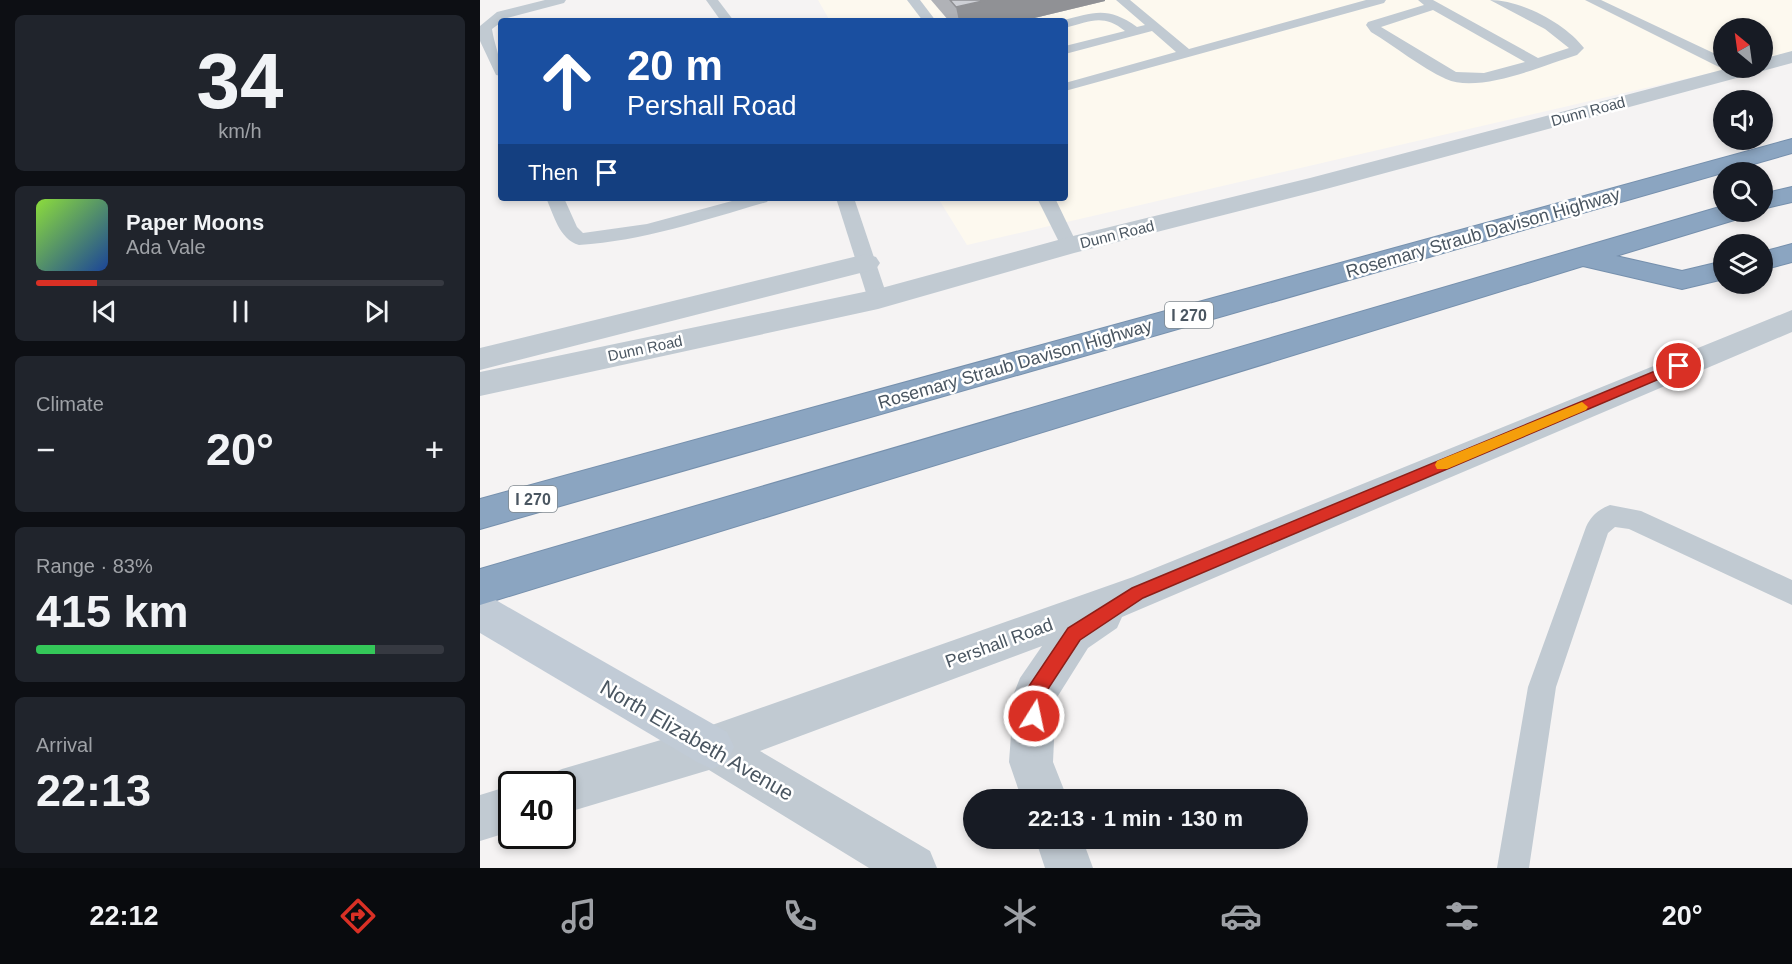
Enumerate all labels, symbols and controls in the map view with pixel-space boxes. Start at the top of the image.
north arrow [1713,18,1773,78]
map controls [1713,18,1773,294]
text: 34 [197,37,283,125]
icon: ahead [528,42,606,120]
text: 20 m [627,42,723,89]
button: sound [1713,90,1773,150]
text: Pershall Road [627,91,797,121]
street label: Dunn Road [1549,93,1627,129]
text: km/h [218,120,262,142]
icon: arrive [590,156,623,189]
text: Then [528,160,578,185]
button: search [1713,162,1773,222]
street label: Rosemary Straub Davison Highway [1344,184,1622,282]
text: Paper Moons [126,210,264,235]
street label: Dunn Road [1078,217,1156,251]
button: layers [1713,234,1773,294]
text: Ada Vale [126,236,206,258]
icon: previous [88,295,121,328]
icon: pause [224,295,257,328]
icon: next [360,295,393,328]
road number: I 270 [1165,302,1213,328]
street label: Rosemary Straub Davison Highway [876,315,1154,413]
street label: Dunn Road [606,332,684,364]
pin [1653,340,1704,391]
icon: arrive [1662,349,1695,382]
text: Climate [36,393,104,415]
text: 20° [206,424,274,475]
text: − [36,431,55,468]
text: + [425,431,444,468]
road number: I 270 [509,486,557,512]
text: Range · 83% [36,555,153,577]
text: 415 km [36,586,189,637]
street label: Pershall Road [942,614,1056,672]
street label: North Elizabeth Avenue [596,675,798,805]
position arrow [1002,684,1066,748]
text: Arrival [36,734,93,756]
text: 22:13 [36,765,151,816]
speed limit sign: 40 [498,771,576,849]
text: 22:13 · 1 min · 130 m [1028,806,1243,831]
icon: directions [337,895,379,937]
icon: music [558,895,600,937]
icon: phone [779,895,821,937]
icon: climate [999,895,1041,937]
icon: car [1220,895,1262,937]
icon: filters [1441,895,1483,937]
text: 22:12 [89,901,158,931]
text: 20° [1662,901,1703,931]

